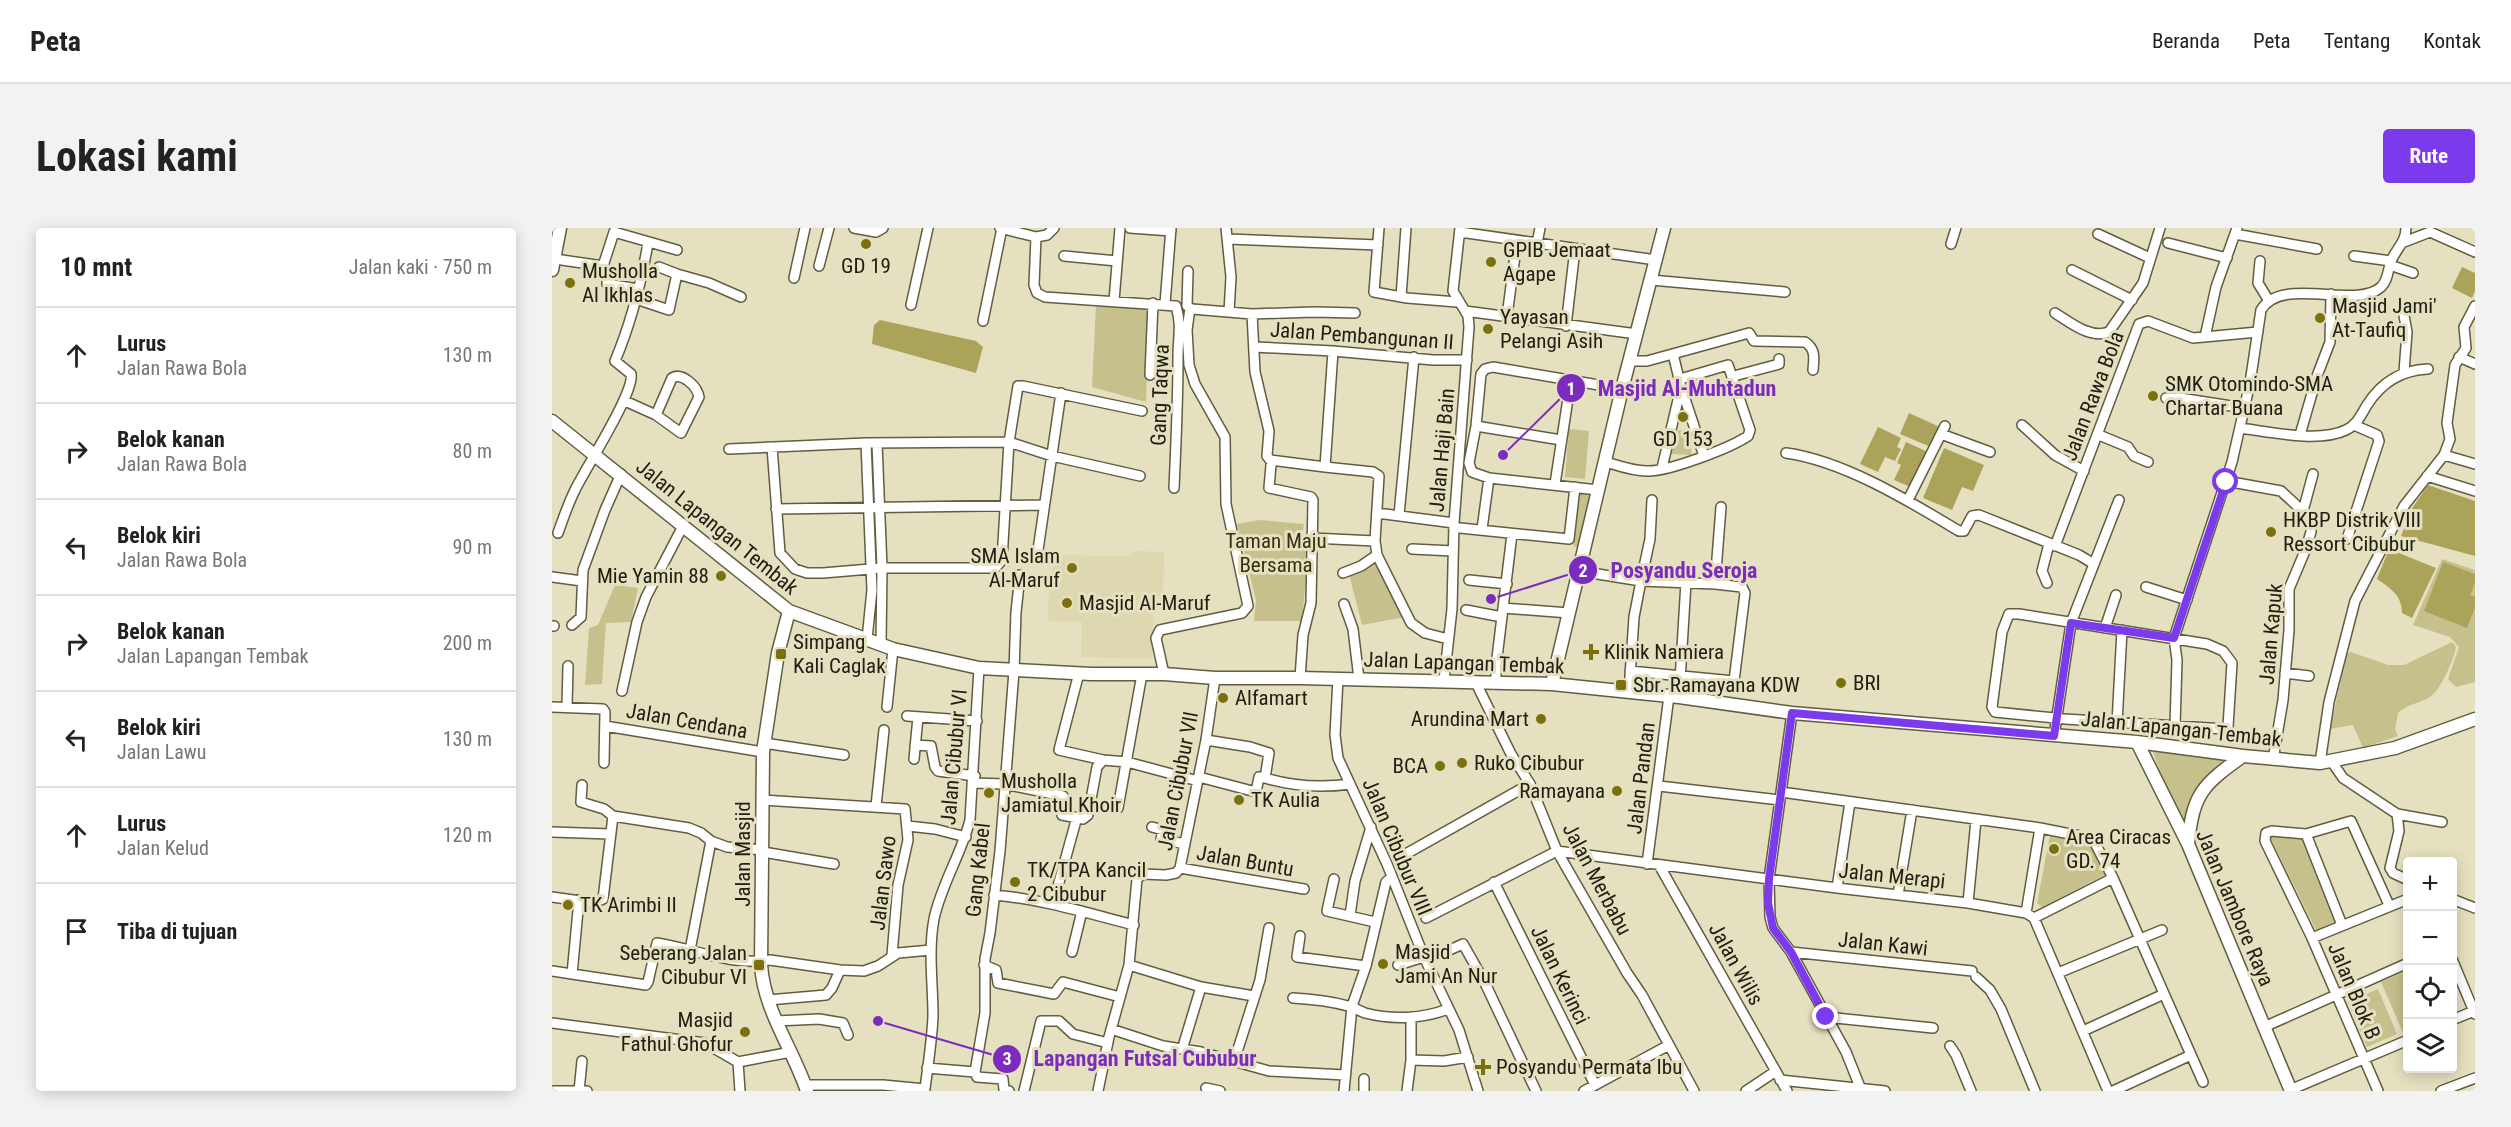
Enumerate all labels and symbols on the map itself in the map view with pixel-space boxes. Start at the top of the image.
marker: GD 19 [859,237,873,251]
place label: GPIB Jemaat Agape [1503,238,1611,286]
place label: GD 19 [841,254,891,278]
marker: GPIB Jemaat Agape [1484,255,1498,269]
place label: Musholla Al Ikhlas [582,259,658,307]
marker: Musholla Al Ikhlas [563,276,577,290]
place label: Masjid Jami' At-Taufiq [2332,294,2437,342]
place label: Yayasan Pelangi Asih [1500,305,1603,353]
marker: Masjid Jami' At-Taufiq [2313,311,2327,325]
street label: Jalan Pembangunan II [1269,318,1455,354]
marker: Yayasan Pelangi Asih [1481,322,1495,336]
street label: Jalan Rawa Bola [2057,328,2129,464]
street label: Gang Taqwa [1146,344,1174,446]
callout: Masjid Al-Muhtadun [1556,368,1789,408]
place label: SMK Otomindo-SMA Chartar Buana [2165,372,2333,420]
text: Masjid Al-Muhtadun [1598,376,1776,401]
text: 1 [1566,378,1576,399]
street label: Jalan Haji Bain [1425,387,1459,513]
marker: SMK Otomindo-SMA Chartar Buana [2146,389,2160,403]
marker: GD 153 [1676,410,1690,424]
place label: GD 153 [1653,427,1713,451]
street label: Jalan Lapangan Tembak [631,454,803,600]
route start [2212,468,2238,494]
place label: HKBP Distrik VIII Ressort Cibubur [2283,508,2421,556]
marker: HKBP Distrik VIII Ressort Cibubur [2264,525,2278,539]
park label: Taman Maju Bersama [1225,529,1327,577]
place label: SMA Islam Al-Maruf [971,544,1060,592]
callout: Posyandu Seroja [1568,550,1769,590]
text: Posyandu Seroja [1611,558,1757,583]
text: 2 [1578,560,1588,581]
marker: SMA Islam Al-Maruf [1065,561,1079,575]
place label: Mie Yamin 88 [597,564,709,588]
marker: Mie Yamin 88 [714,569,728,583]
street label: Jalan Kapuk [2255,582,2287,686]
place label: Masjid Al-Maruf [1079,591,1211,615]
marker: Masjid Al-Maruf [1060,596,1074,610]
place label: Simpang Kali Caglak [793,630,886,678]
place label: Klinik Namiera [1604,640,1724,664]
marker: Klinik Namiera [1582,643,1600,661]
marker: Simpang Kali Caglak [774,647,788,661]
street label: Jalan Lapangan Tembak [1363,647,1565,679]
place label: BRI [1853,671,1881,695]
place label: Sbr. Ramayana KDW [1633,673,1800,697]
marker: BRI [1834,676,1848,690]
marker: Sbr. Ramayana KDW [1614,678,1628,692]
place label: Alfamart [1235,686,1308,710]
street label: Jalan Cibubur VI [936,688,972,826]
marker: Alfamart [1216,691,1230,705]
street label: Jalan Cendana [624,699,750,743]
place label: Arundina Mart [1411,707,1529,731]
street label: Jalan Lapangan Tembak [2080,707,2283,752]
street label: Jalan Cibubur VII [1153,709,1203,853]
marker: Arundina Mart [1534,712,1548,726]
street label: Jalan Pandan [1622,721,1660,835]
place label: Ruko Cibubur [1474,751,1584,775]
place label: BCA [1393,754,1428,778]
marker: Ruko Cibubur [1455,756,1469,770]
marker: BCA [1433,759,1447,773]
place label: Musholla Jamiatul Khoir [1001,769,1121,817]
street label: Jalan Cibubur VIII [1357,775,1437,919]
place label: Ramayana [1519,779,1605,803]
marker: Ramayana [1610,784,1624,798]
marker: Musholla Jamiatul Khoir [982,786,996,800]
place label: TK Aulia [1251,788,1320,812]
marker: TK Aulia [1232,793,1246,807]
street label: Jalan Masjid [731,801,755,907]
street label: Jalan Merbabu [1558,819,1636,939]
street label: Gang Kabel [961,822,995,918]
place label: Area Ciracas GD. 74 [2066,825,2171,873]
street label: Jalan Jambore Raya [2191,826,2279,990]
street label: Jalan Sawo [865,834,901,932]
street label: Jalan Buntu [1195,841,1295,881]
marker: Area Ciracas GD. 74 [2047,842,2061,856]
place label: TK/TPA Kancil 2 Cibubur [1027,858,1146,906]
street label: Jalan Merapi [1838,858,1946,894]
marker: TK/TPA Kancil 2 Cibubur [1008,875,1022,889]
place label: TK Arimbi II [580,893,677,917]
marker: TK Arimbi II [561,898,575,912]
street label: Jalan Wilis [1704,919,1768,1009]
street label: Jalan Kerinci [1526,922,1594,1028]
street label: Jalan Kawi [1837,927,1929,961]
street label: Jalan Blok B [2323,939,2385,1043]
place label: Masjid Jami An Nur [1395,940,1497,988]
place label: Seberang Jalan Cibubur VI [619,941,747,989]
marker: Masjid Jami An Nur [1376,957,1390,971]
marker: Seberang Jalan Cibubur VI [752,958,766,972]
route end [1812,1003,1838,1029]
place label: Masjid Fathul Ghofur [621,1008,733,1056]
marker: Masjid Fathul Ghofur [738,1025,752,1039]
callout: Lapangan Futsal Cububur [992,1039,1269,1079]
text: Lapangan Futsal Cububur [1033,1046,1257,1071]
text: 3 [1002,1048,1012,1069]
place label: Posyandu Permata Ibu [1496,1055,1682,1079]
marker: Posyandu Permata Ibu [1474,1058,1492,1076]

